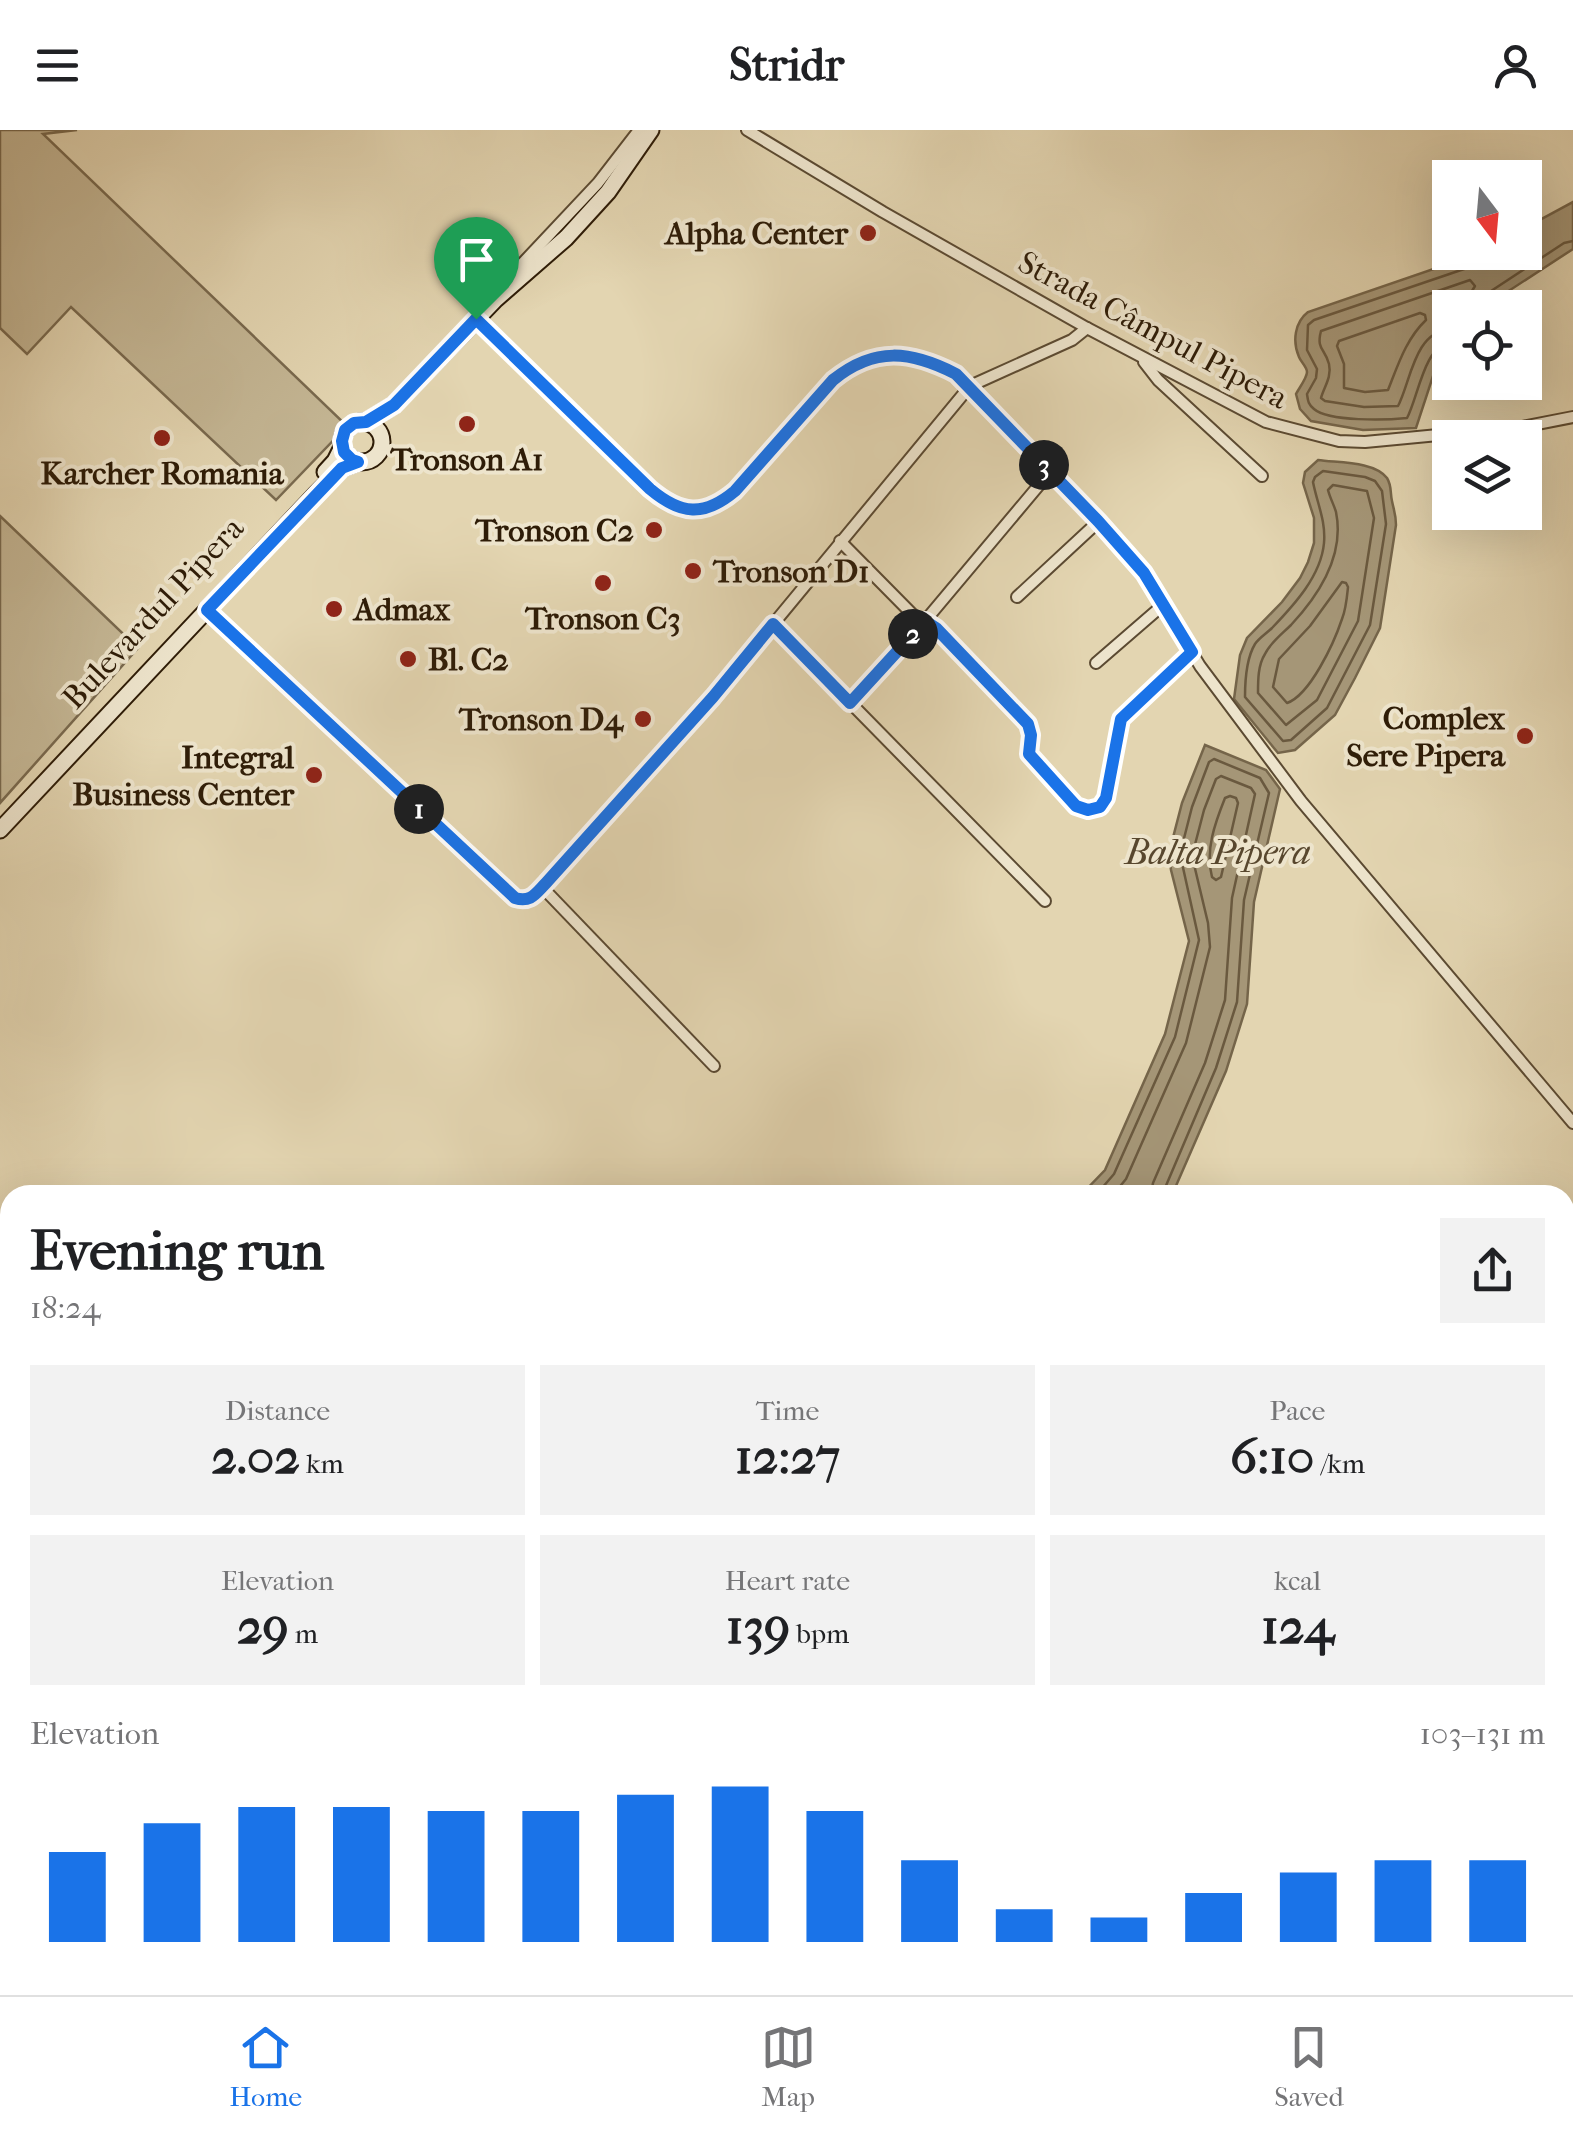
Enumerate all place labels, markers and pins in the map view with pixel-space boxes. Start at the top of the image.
place label: Alpha Center [663,215,849,252]
pin [434,217,519,320]
marker: Alpha Center [857,222,879,244]
marker: Tronson A1 [456,413,478,435]
marker: Karcher Romania [151,427,173,449]
pin: 3 [1019,440,1069,490]
place label: Tronson A1 [390,441,543,478]
place label: Karcher Romania [40,455,285,492]
place label: Tronson C2 [474,512,634,549]
marker: Tronson C2 [643,519,665,541]
place label: Tronson D1 [712,553,869,590]
marker: Tronson D1 [682,560,704,582]
marker: Tronson C3 [592,572,614,594]
place label: Admax [352,591,451,628]
marker: Admax [323,598,345,620]
place label: Tronson C3 [524,600,681,637]
pin: 2 [888,609,938,659]
place label: Bl. C2 [428,641,509,678]
marker: Bl. C2 [397,648,419,670]
place label: Complex Sere Pipera [1346,700,1506,774]
place label: Tronson D4 [458,701,625,739]
marker: Tronson D4 [632,708,654,730]
marker: Complex Sere Pipera [1514,725,1536,747]
place label: Integral Business Center [73,739,295,813]
marker: Integral Business Center [303,764,325,786]
pin: 1 [394,784,444,834]

